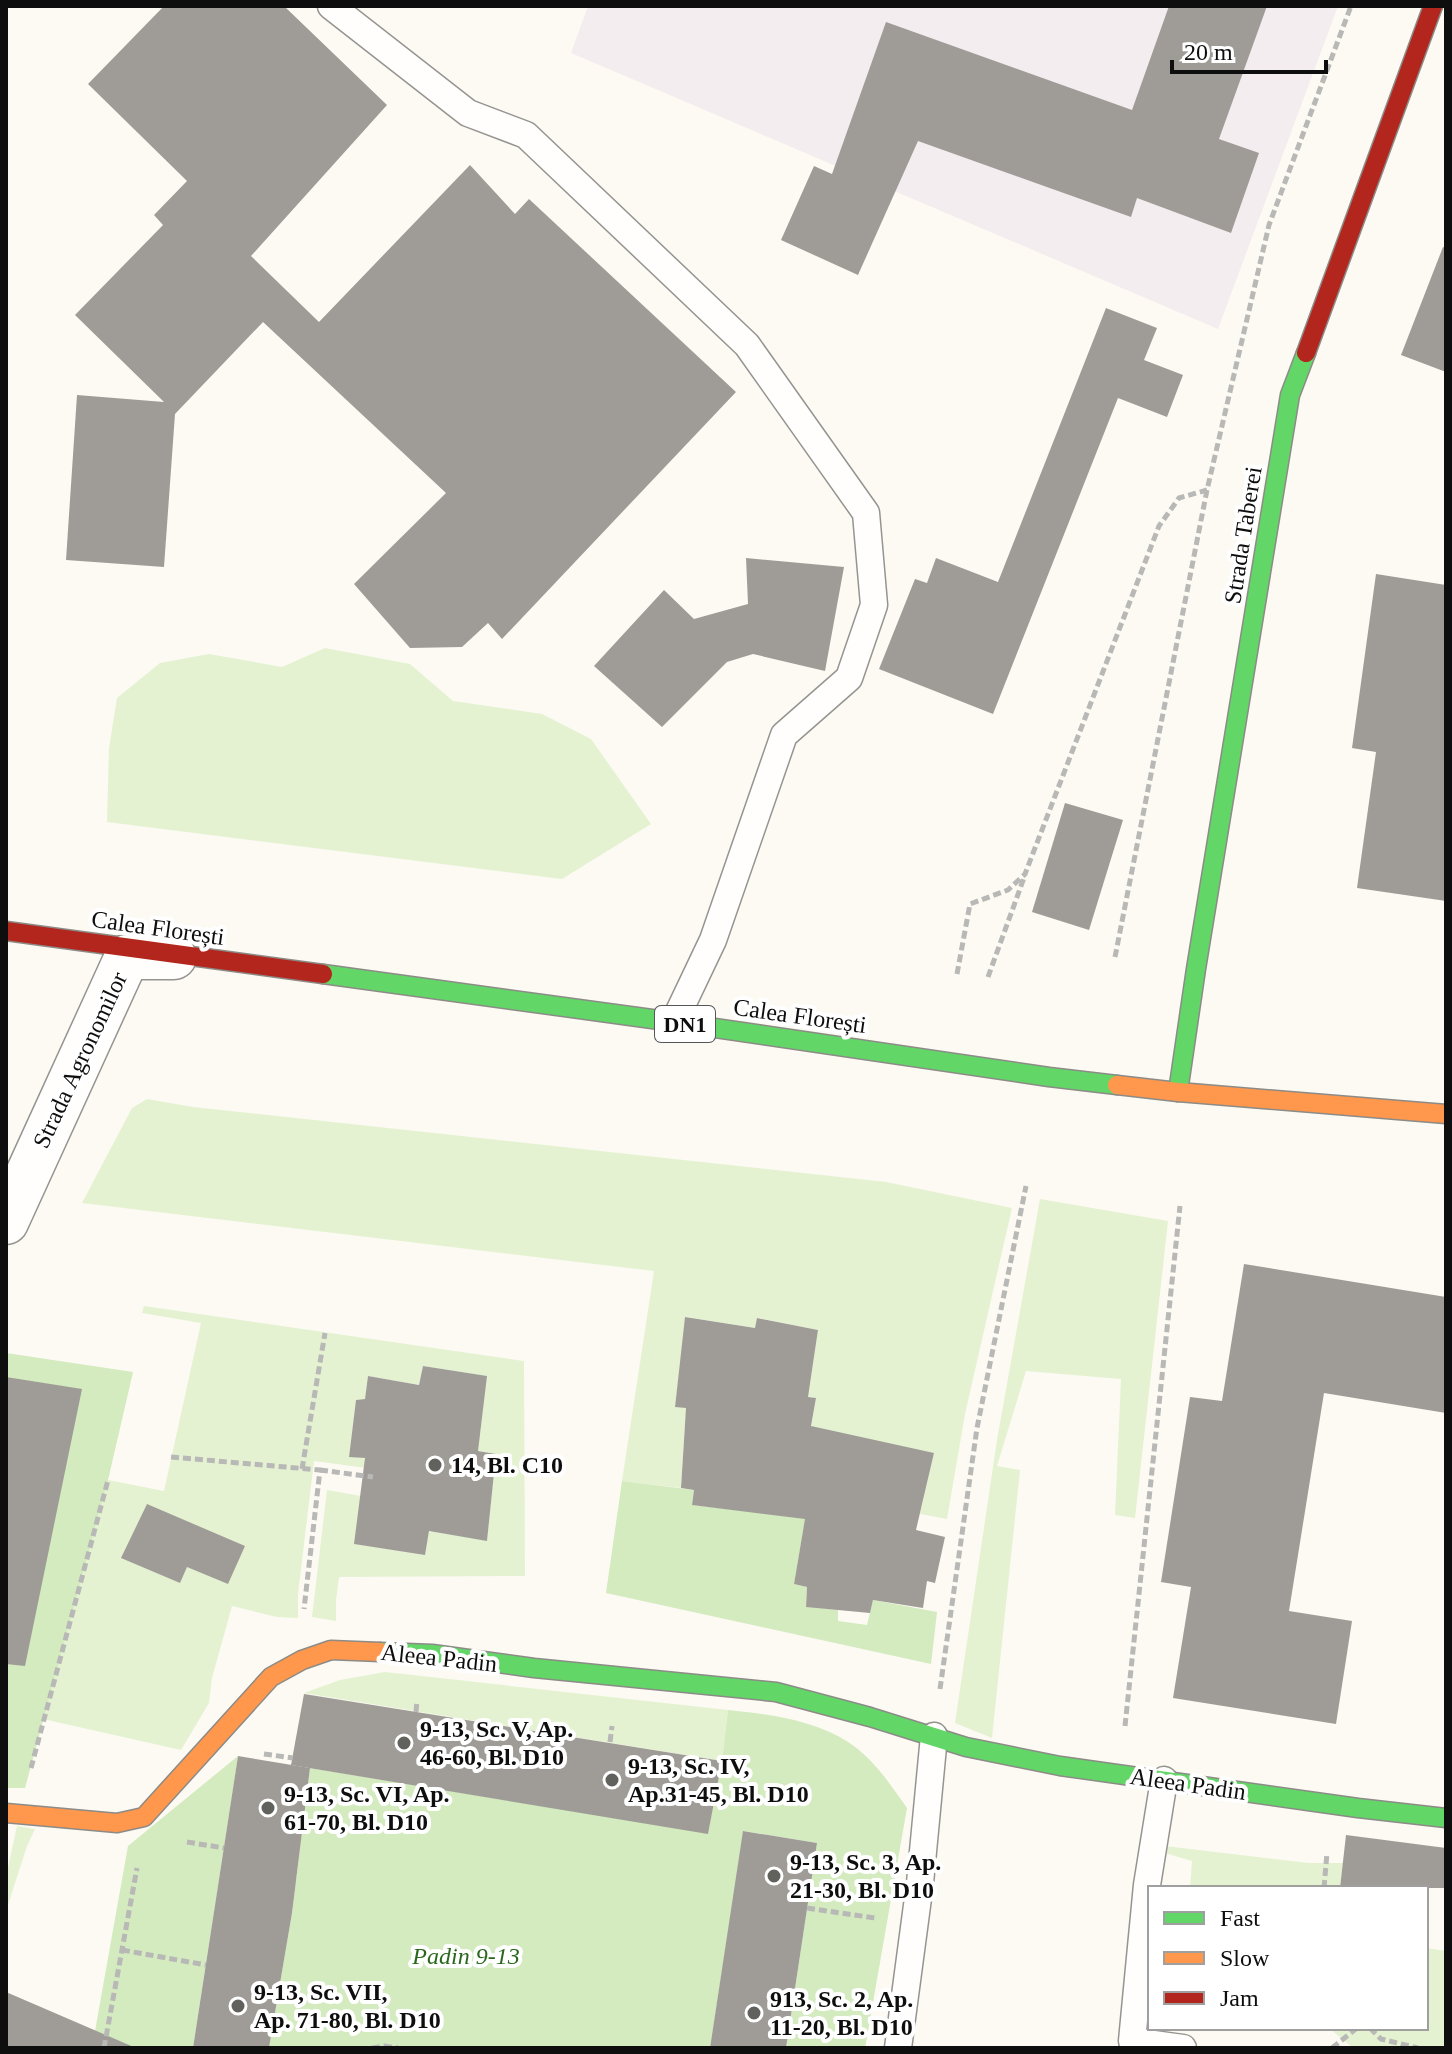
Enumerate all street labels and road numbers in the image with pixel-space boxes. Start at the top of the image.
street label: Strada Taberei [1219,464,1267,605]
street label: Calea Florești [90,906,226,950]
street label: Strada Agronomilor [28,968,132,1152]
street label: Calea Florești [732,994,868,1038]
road number: DN1 [655,1006,715,1042]
street label: Aleea Padin [380,1639,498,1677]
street label: Aleea Padin [1128,1763,1248,1805]

